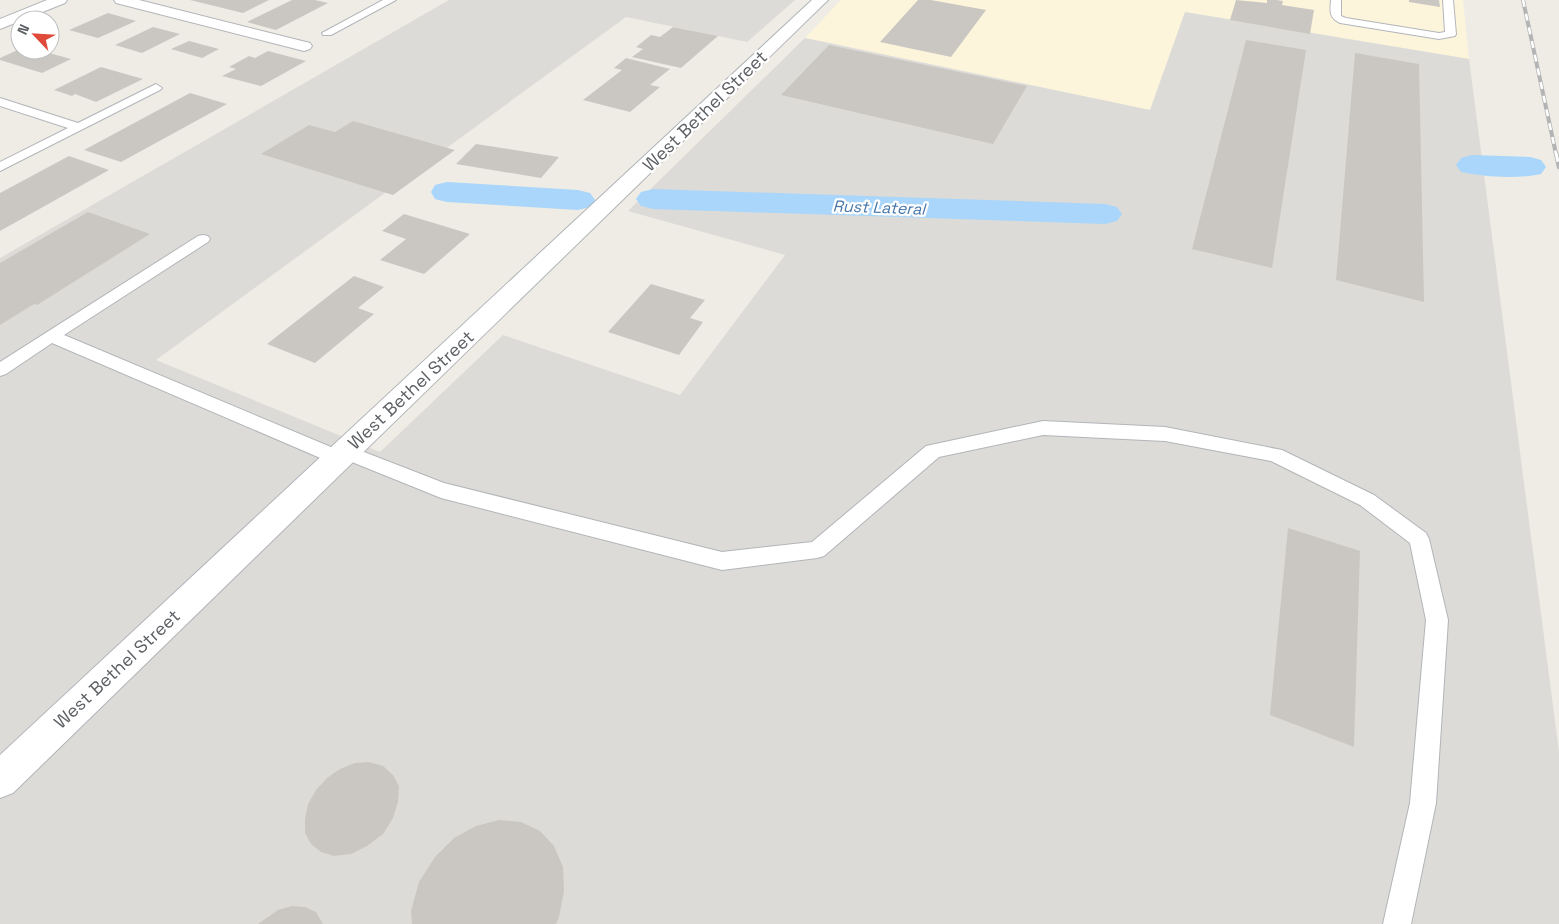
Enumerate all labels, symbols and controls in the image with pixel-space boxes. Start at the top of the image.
north arrow [10,10,60,60]
text: N [13,21,33,38]
street label: West Bethel Street [637,45,772,176]
water label: Rust Lateral [832,195,928,220]
street label: West Bethel Street [343,325,479,454]
street label: West Bethel Street [49,604,185,733]

